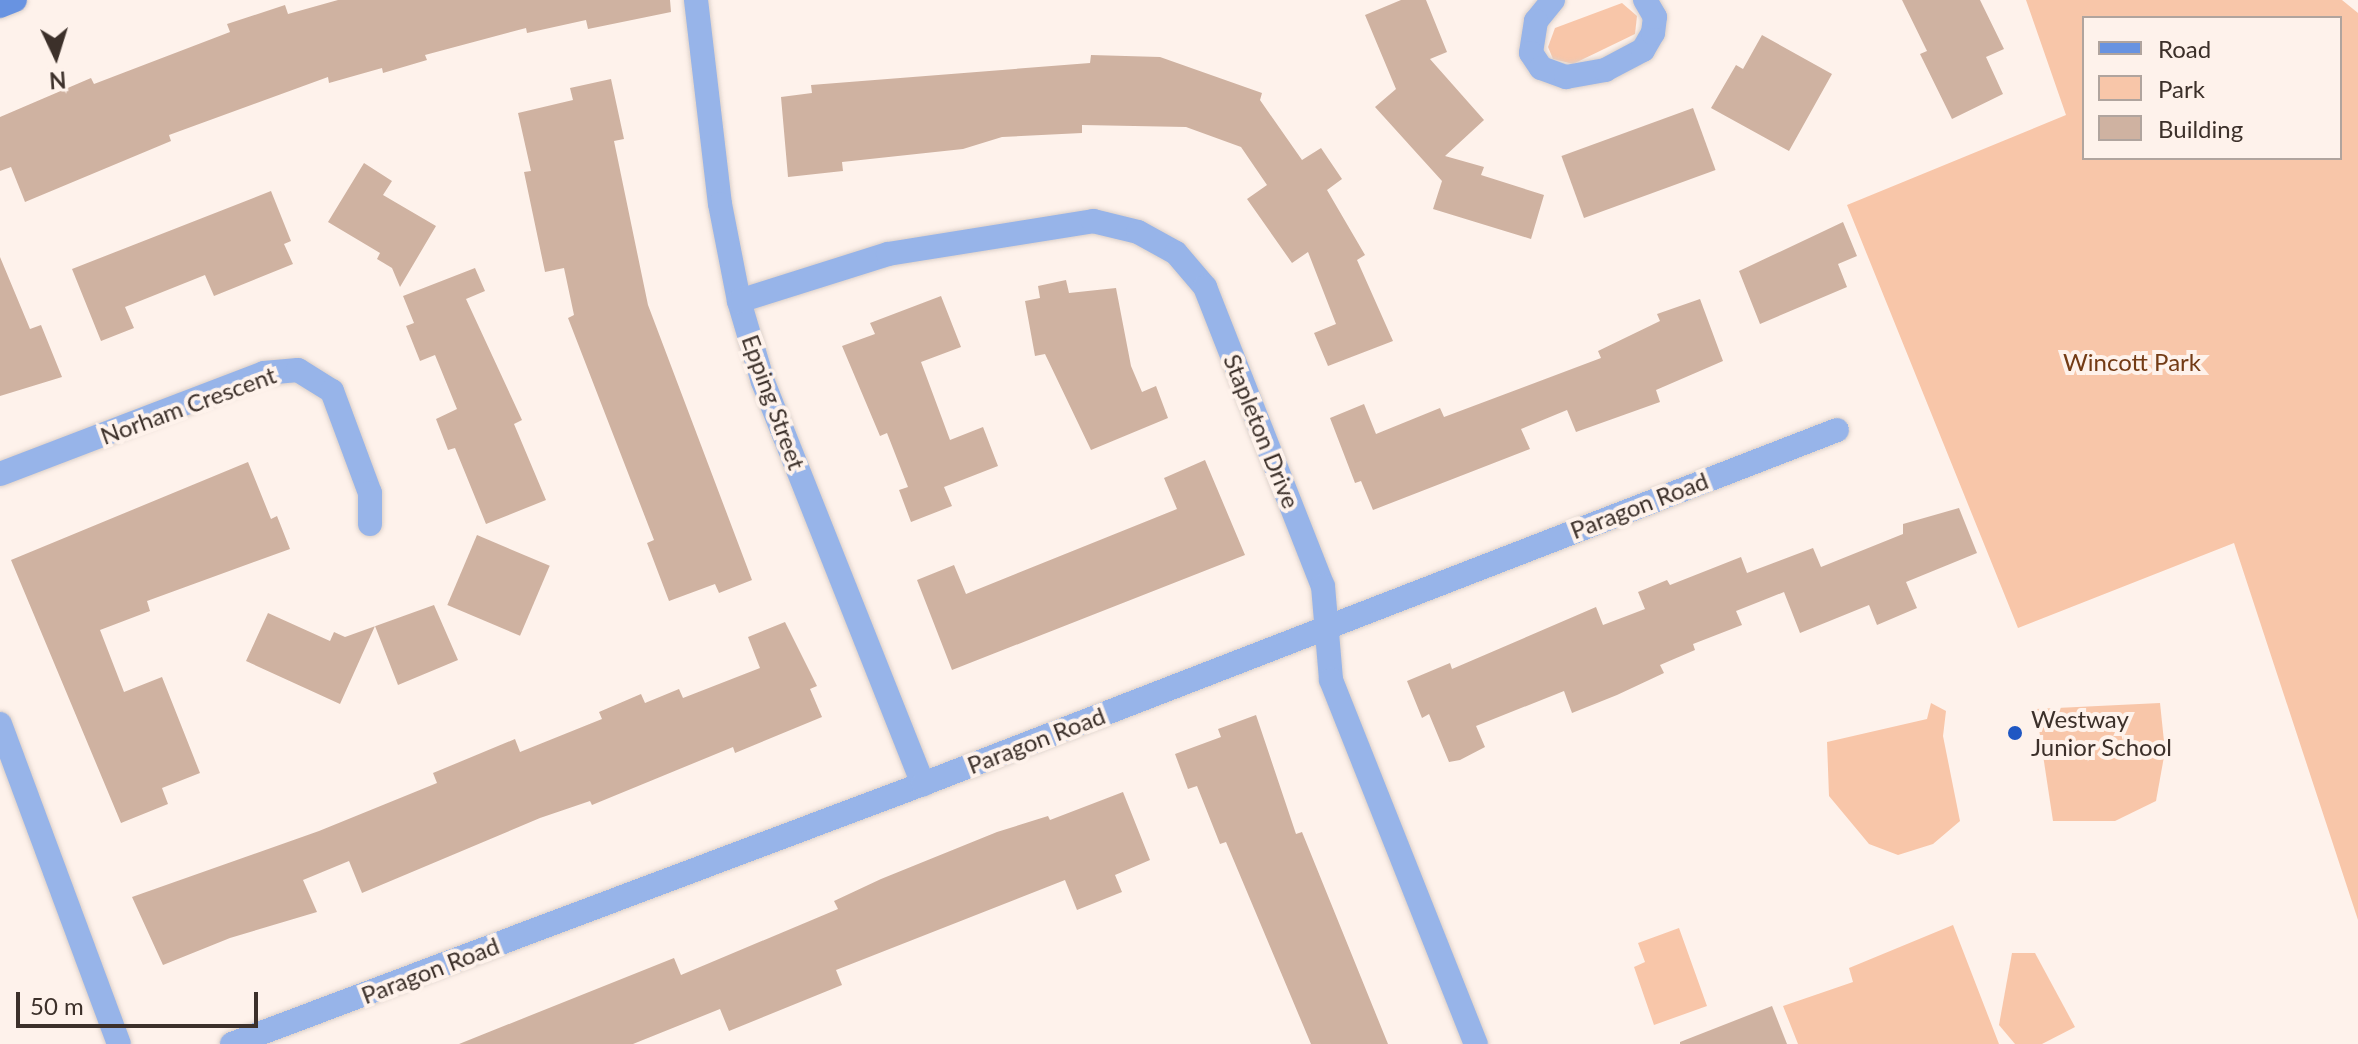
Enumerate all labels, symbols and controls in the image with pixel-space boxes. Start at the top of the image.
north arrow [16,16,96,96]
legend [2082,16,2342,160]
text: Road [2158,34,2211,63]
text: N [48,66,67,94]
text: Park [2158,74,2205,103]
text: Building [2158,114,2243,143]
street label: Epping Street [736,331,812,473]
park label: Wincott Park [2063,348,2201,376]
street label: Stapleton Drive [1218,350,1306,512]
street label: Norham Crescent [96,360,280,450]
street label: Paragon Road [1566,466,1712,544]
street label: Paragon Road [963,701,1109,779]
place label: Westway Junior School [2031,705,2173,761]
marker: Westway Junior School [2006,724,2024,742]
street label: Paragon Road [357,931,503,1009]
scale bar [20,976,262,1026]
text: 50 m [30,991,84,1020]

